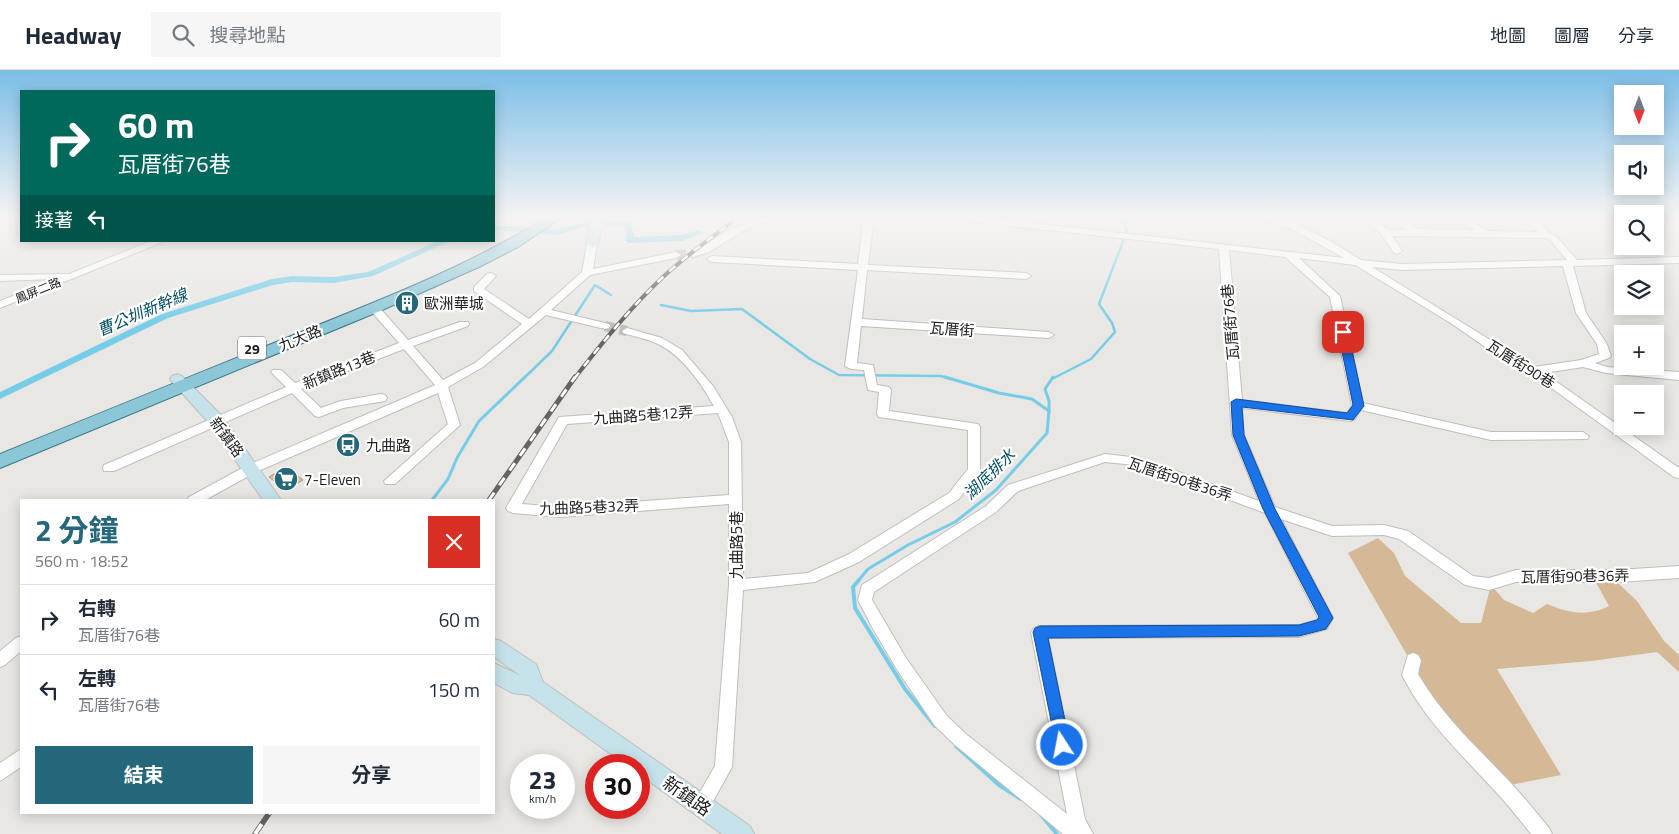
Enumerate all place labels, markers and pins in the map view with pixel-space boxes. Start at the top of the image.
building icon: 歐洲華城 [394,290,420,316]
place label: 歐洲華城 [424,292,484,315]
pin [1322,311,1364,353]
bus stop icon: 九曲路 [335,432,361,458]
place label: 九曲路 [366,434,411,457]
supermarket icon: 7-Eleven [273,466,299,492]
place label: 7-Eleven [304,468,361,491]

